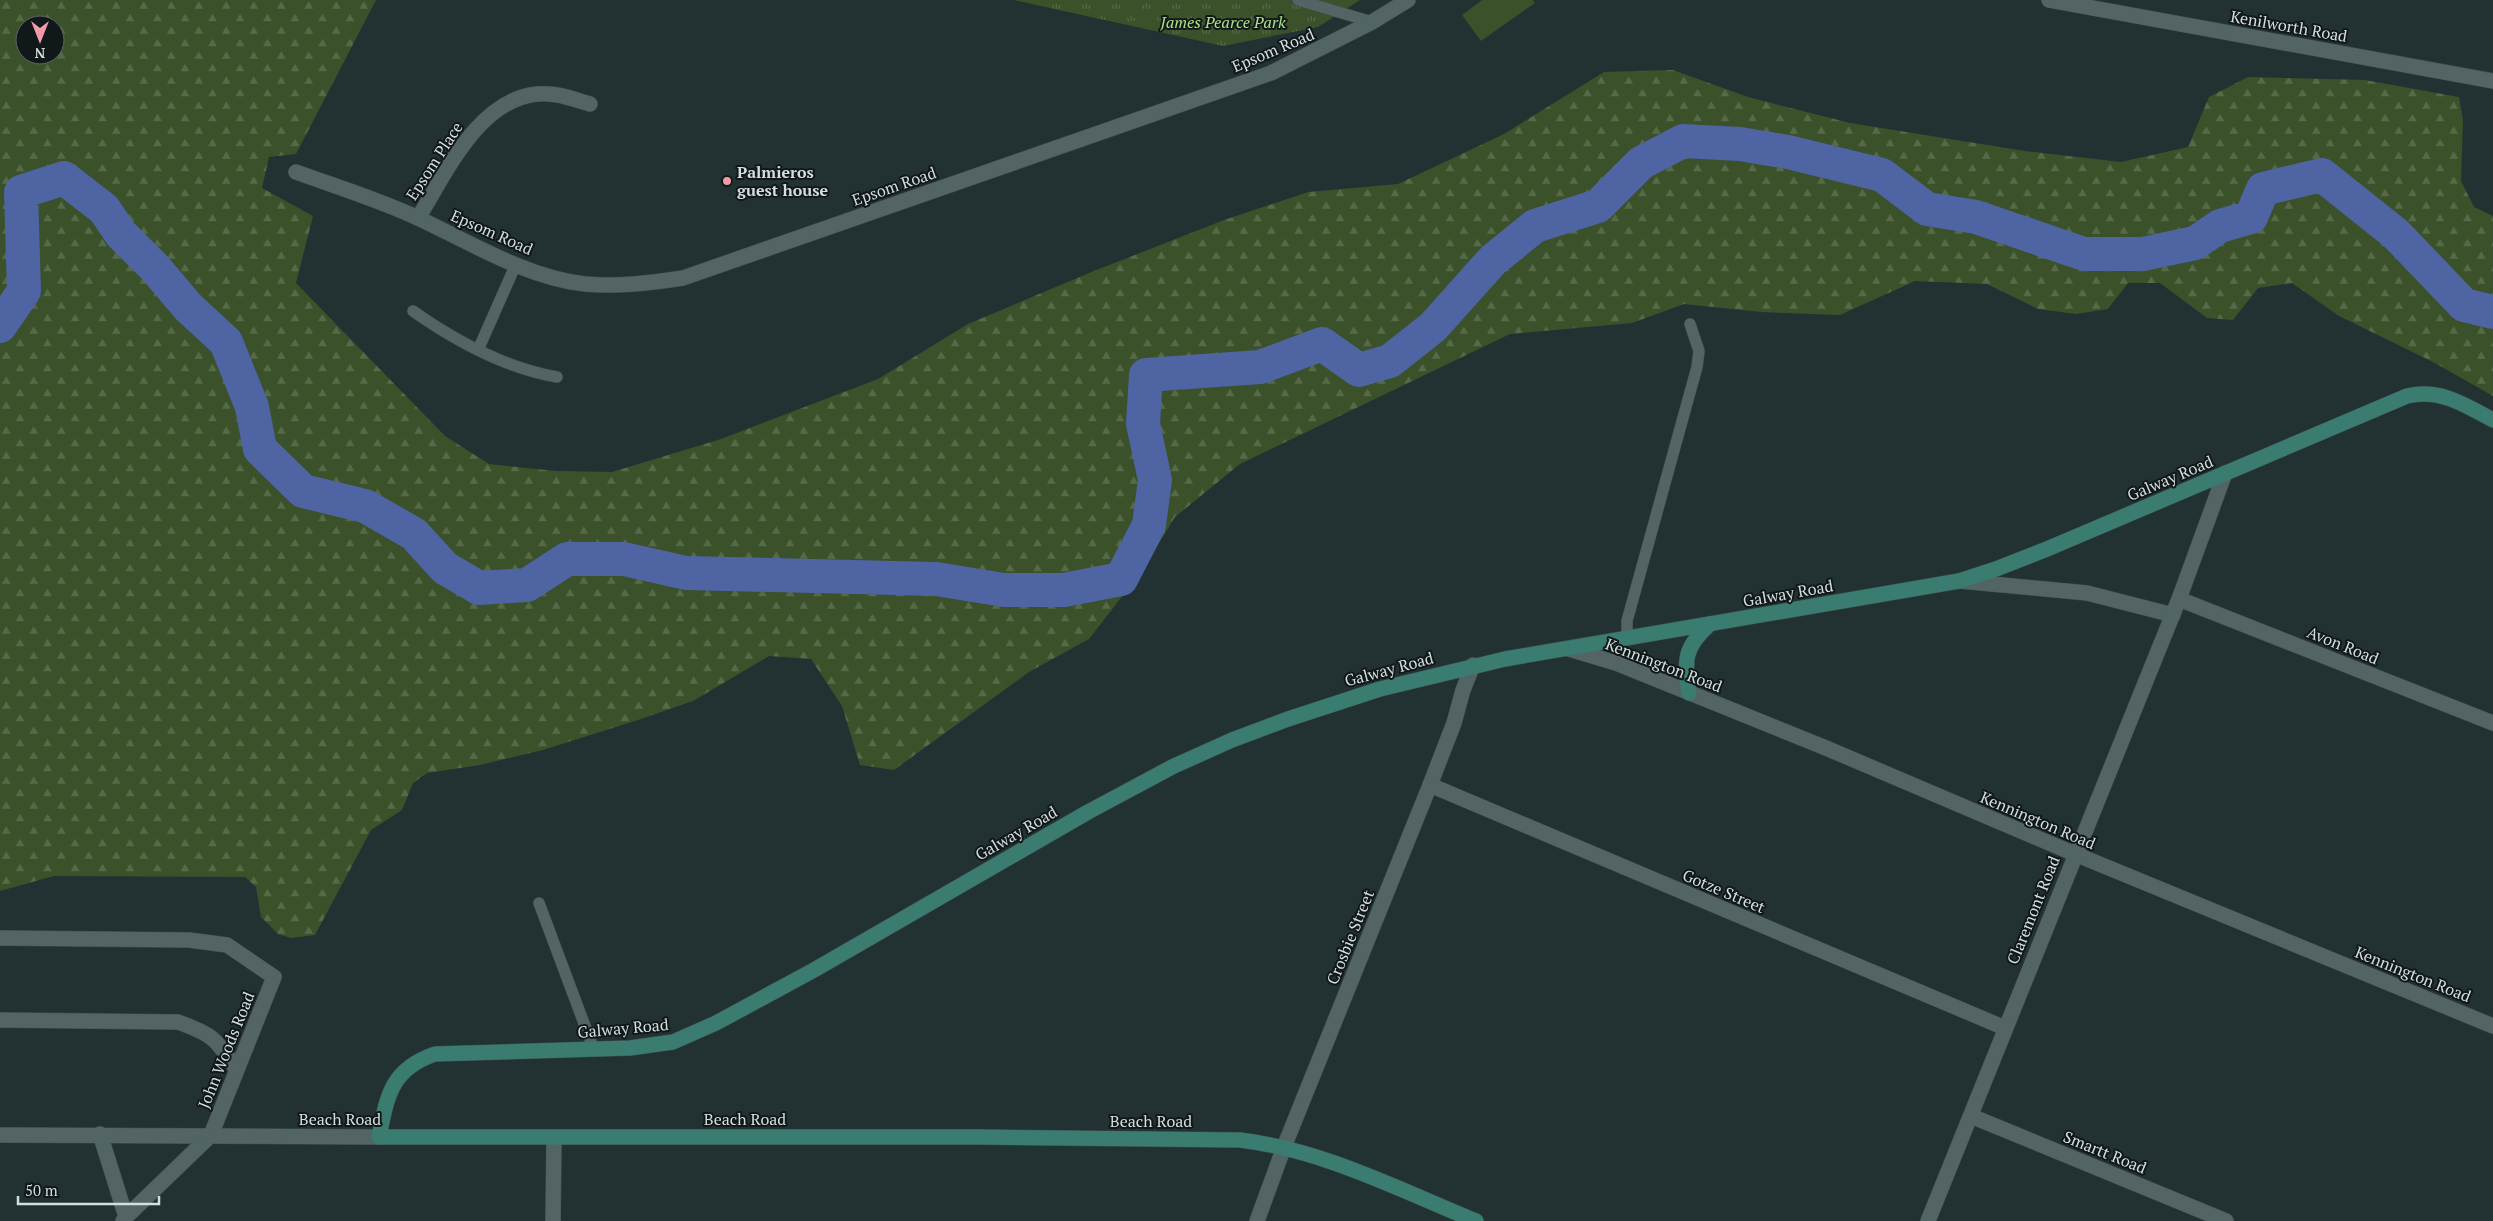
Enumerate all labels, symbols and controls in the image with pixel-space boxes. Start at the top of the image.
street label: Kenilworth Road [2229,5,2349,47]
park label: James Pearce Park [1159,11,1286,33]
north arrow [15,15,65,65]
street label: Epsom Road [1228,23,1318,77]
text: N [34,44,45,63]
street label: Epsom Place [400,117,468,205]
place label: Palmieros guest house [737,161,828,201]
street label: Epsom Road [849,161,939,211]
marker: Palmieros guest house [721,175,733,187]
street label: Epsom Road [448,204,537,260]
street label: Galway Road [2124,450,2216,506]
street label: Galway Road [1741,574,1835,612]
street label: Avon Road [2304,621,2382,669]
street label: Kennington Road [1603,633,1726,697]
street label: Galway Road [1342,647,1436,691]
street label: Kennington Road [1977,786,2099,854]
street label: Galway Road [971,801,1061,865]
street label: Claremont Road [2001,852,2065,967]
street label: Gotze Street [1679,864,1769,918]
street label: Crosbie Street [1321,886,1379,988]
street label: Kennington Road [2352,941,2474,1007]
street label: John Woods Road [193,988,259,1112]
street label: Galway Road [577,1013,670,1043]
street label: Beach Road [299,1108,381,1130]
street label: Beach Road [704,1108,786,1130]
street label: Beach Road [1110,1110,1192,1132]
street label: Smartt Road [2060,1125,2150,1179]
scale bar [18,1174,159,1206]
text: 50 m [25,1180,58,1200]

